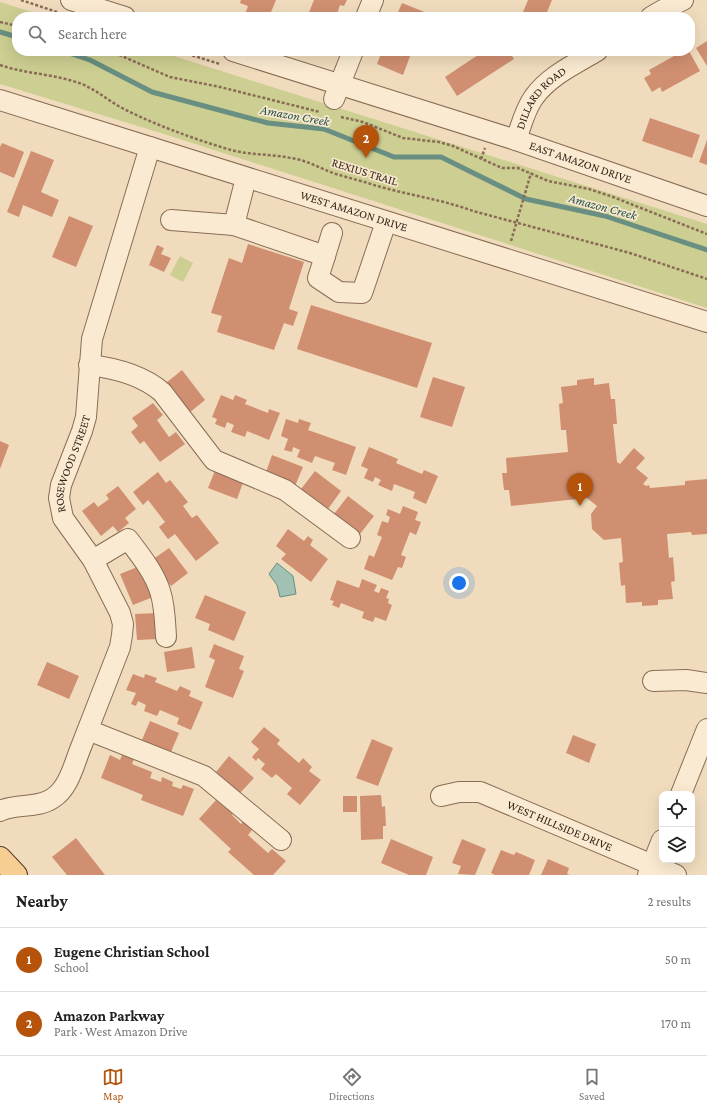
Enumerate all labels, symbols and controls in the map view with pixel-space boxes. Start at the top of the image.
search box [12,12,695,56]
icon: search [26,23,48,45]
text: Search here [58,26,127,42]
street label: DILLARD ROAD [513,64,569,131]
water label: Amazon Creek [258,102,332,129]
pin: 2 [353,125,379,158]
street label: EAST AMAZON DRIVE [528,138,634,187]
street label: REXIUS TRAIL [330,155,400,189]
street label: WEST AMAZON DRIVE [299,188,410,235]
water label: Amazon Creek [566,190,640,223]
street label: ROSEWOOD STREET [52,413,93,514]
pin: 1 [567,473,593,506]
your location [449,573,469,593]
map controls [659,791,695,863]
button: locate [659,791,695,827]
street label: WEST HILLSIDE DRIVE [505,797,615,854]
button: layers [659,827,695,863]
text: Nearby [16,892,68,911]
text: 2 results [648,894,691,909]
text: Eugene Christian School [54,944,209,960]
text: 1 [27,952,31,967]
text: 50 m [665,952,691,967]
text: School [54,960,89,975]
text: Amazon Parkway [54,1008,164,1024]
text: 2 [26,1016,32,1031]
text: 170 m [661,1016,691,1031]
text: Park · West Amazon Drive [54,1024,188,1039]
tab: Map [102,1066,124,1102]
tab: Directions [329,1066,374,1102]
tab: Saved [579,1066,605,1102]

